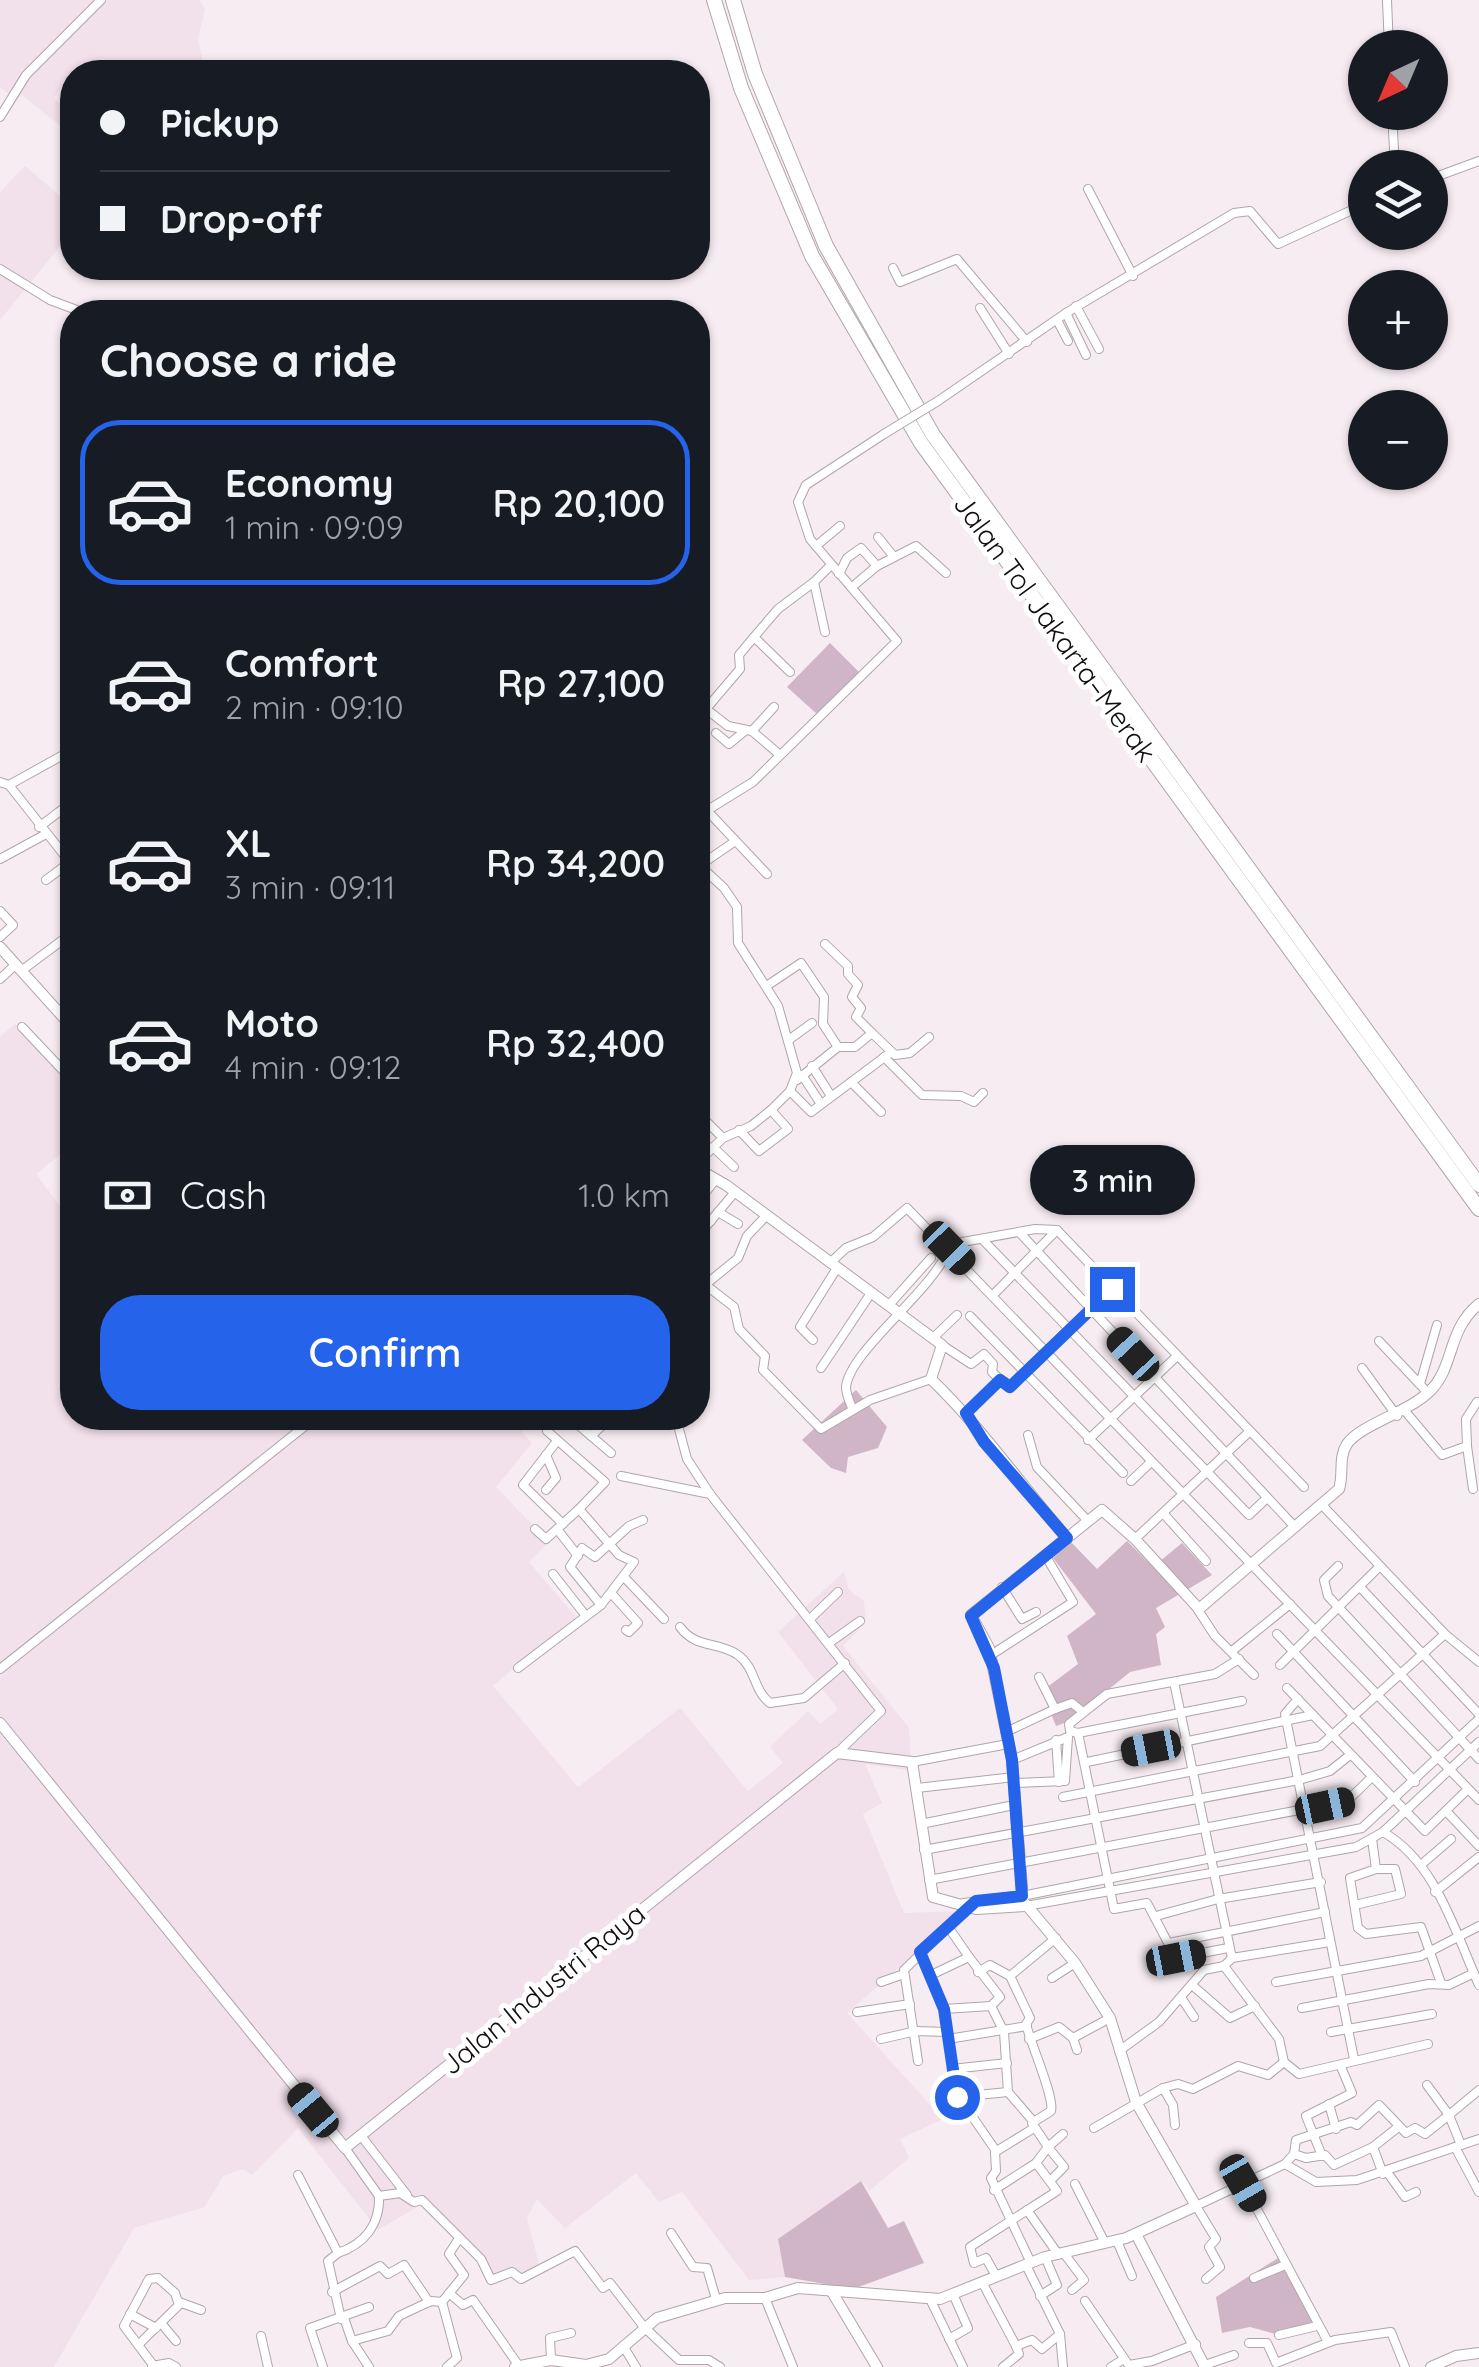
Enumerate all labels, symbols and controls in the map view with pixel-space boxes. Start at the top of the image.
north arrow [1348,30,1448,130]
map controls [1348,30,1448,490]
text: Pickup [160,99,279,147]
button: layers [1348,150,1448,250]
text: Drop-off [160,195,322,243]
button: + [1348,270,1448,370]
text: Choose a ride [100,332,397,388]
button: − [1348,390,1448,490]
icon: car [105,458,195,548]
text: Economy [225,459,394,507]
text: Rp 20,100 [493,479,665,527]
street label: Jalan Tol Jakarta–Merak [946,487,1164,768]
text: 1 min · 09:09 [225,507,404,547]
icon: car [105,638,195,728]
text: Comfort [225,639,379,687]
text: Rp 27,100 [497,659,665,707]
text: 2 min · 09:10 [225,687,403,727]
icon: car [105,818,195,908]
text: XL [225,819,271,867]
text: Rp 34,200 [486,839,665,887]
text: 3 min · 09:11 [225,867,395,907]
icon: car [105,998,195,1088]
text: Moto [225,999,319,1047]
text: Rp 32,400 [486,1019,665,1067]
text: 4 min · 09:12 [225,1047,401,1087]
callout: 3 min [1030,1144,1194,1214]
text: 3 min [1072,1160,1153,1200]
icon: cash [100,1168,155,1223]
text: Cash [180,1171,267,1219]
text: 1.0 km [578,1175,670,1215]
car [917,1216,981,1280]
route end [1090,1267,1135,1312]
button: Confirm [100,1295,670,1410]
car [1102,1322,1164,1386]
car [1119,1728,1183,1768]
car [1293,1785,1357,1827]
street label: Jalan Industri Raya [434,1896,652,2082]
car [1144,1938,1208,1978]
route start [935,2075,980,2120]
car [282,2077,344,2143]
car [1215,2150,1271,2216]

